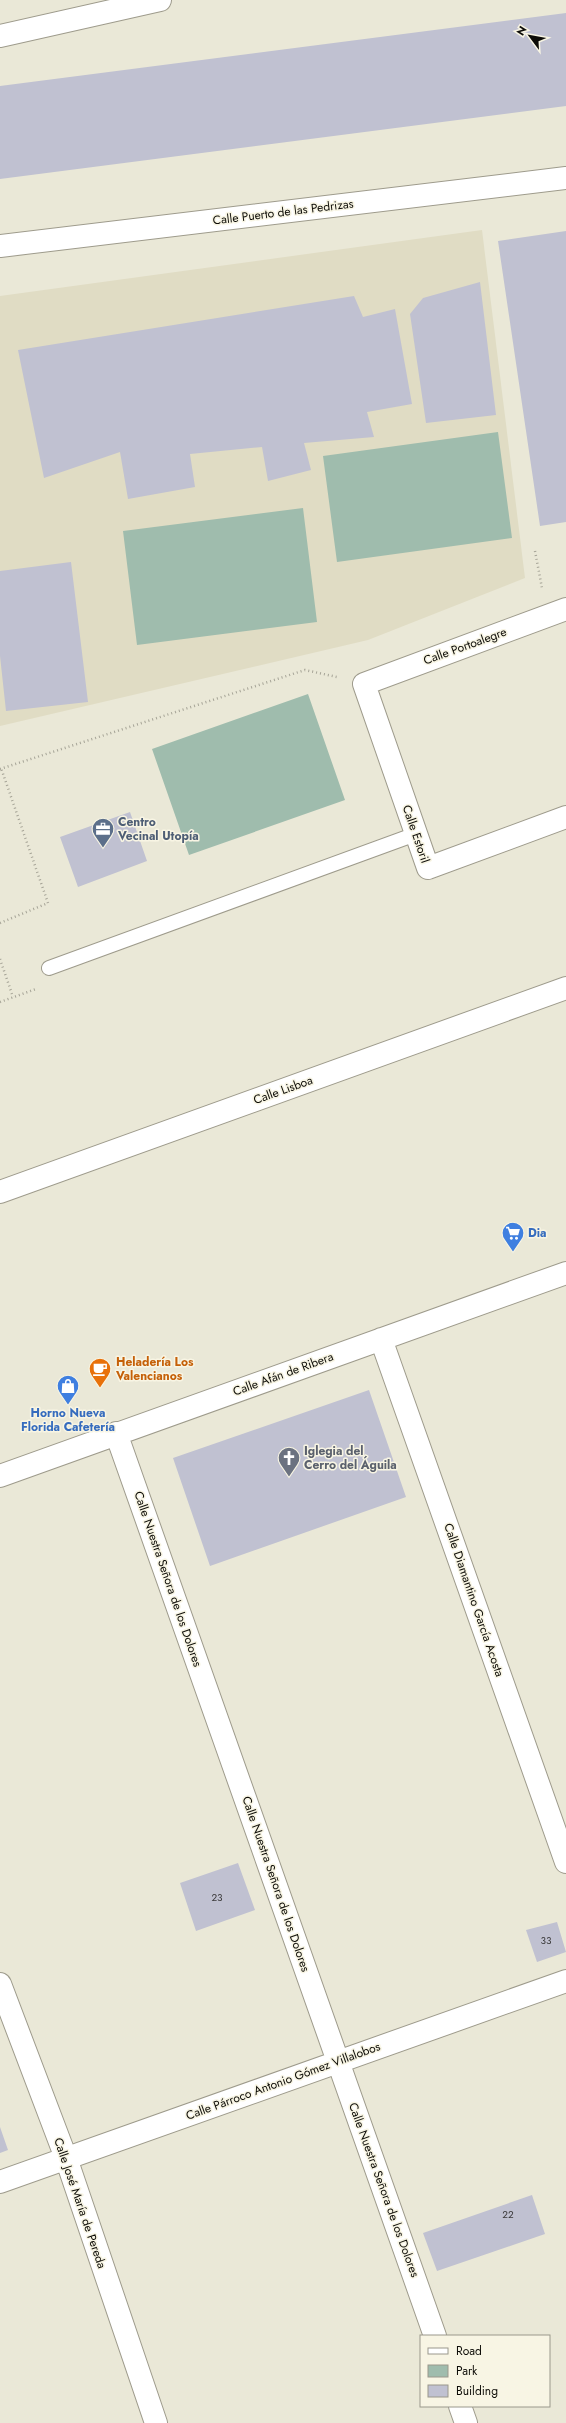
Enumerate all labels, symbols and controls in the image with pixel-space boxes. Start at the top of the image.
north arrow [510,16,550,56]
text: N [512,23,531,39]
street label: Calle Puerto de las Pedrizas [212,194,354,230]
street label: Calle Portoalegre [421,623,509,669]
street label: Calle Estoril [398,803,434,865]
place label: Centro Vecinal Utopía [117,813,199,845]
office icon: Centro Vecinal Utopía [90,816,116,849]
street label: Calle Lisboa [251,1071,315,1109]
supermarket icon: Dia [500,1220,526,1253]
place label: Dia [528,1224,547,1242]
street label: Calle Afán de Ribera [230,1347,336,1401]
place label: Heladería Los Valencianos [115,1353,194,1385]
cafe icon: Heladería Los Valencianos [87,1356,113,1389]
shop icon: Horno Nueva Florida Cafetería [55,1373,81,1406]
place label: Horno Nueva Florida Cafetería [21,1404,115,1436]
place label: Iglegia del Cerro del Águila [304,1442,397,1474]
church icon: Iglegia del Cerro del Águila [276,1445,302,1478]
street label: Calle Nuestra Señora de los Dolores [129,1489,207,1669]
street label: Calle Diamantino García Acosta [439,1521,509,1679]
street label: Calle Nuestra Señora de los Dolores [237,1794,315,1974]
house number: 23 [211,1890,223,1905]
house number: 33 [541,1933,552,1948]
street label: Calle Párroco Antonio Gómez Villalobos [183,2037,383,2125]
street label: Calle Nuestra Señora de los Dolores [344,2100,424,2280]
street label: Calle José María de Pereda [49,2135,111,2271]
house number: 22 [502,2207,514,2222]
legend [420,2335,550,2407]
text: Road [456,2342,482,2360]
text: Park [456,2362,478,2380]
text: Building [456,2382,498,2400]

